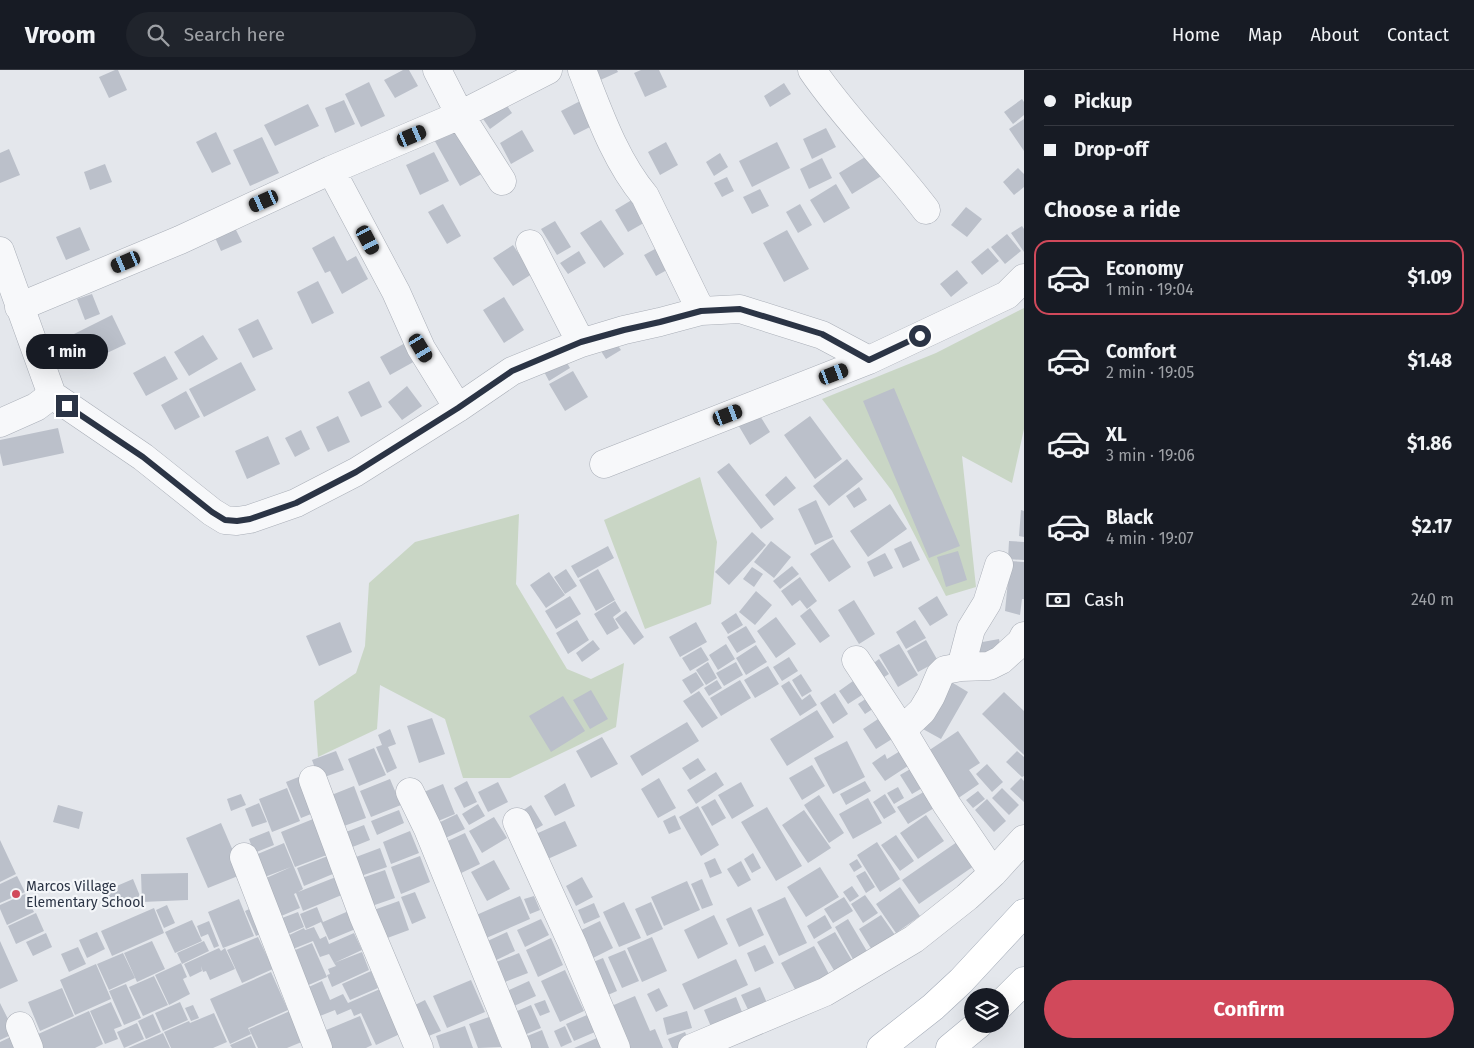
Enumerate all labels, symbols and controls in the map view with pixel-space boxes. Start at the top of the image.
search box [126,12,476,57]
text: Vroom [25,21,96,49]
icon: search [144,21,172,49]
text: Search here [184,23,285,46]
text: Home [1172,24,1220,46]
text: Map [1248,24,1282,46]
text: About [1310,24,1359,46]
text: Contact [1387,24,1449,46]
text: Pickup [1074,90,1132,113]
car [395,123,428,149]
text: Drop-off [1074,138,1148,161]
car [247,188,280,214]
text: Choose a ride [1044,196,1180,223]
car [354,223,381,257]
car [109,249,142,275]
icon: car [1046,255,1091,300]
text: Economy [1106,257,1183,280]
text: $1.09 [1408,266,1452,289]
text: 1 min · 19:04 [1106,280,1194,299]
route start [909,325,931,347]
car [406,331,435,365]
callout: 1 min [26,334,108,368]
icon: car [1046,338,1091,383]
text: Comfort [1106,340,1176,363]
text: 1 min [48,342,86,361]
text: $1.48 [1408,349,1452,372]
car [817,362,850,386]
text: 2 min · 19:05 [1106,363,1194,382]
route end [56,395,78,417]
car [711,403,744,427]
icon: car [1046,421,1091,466]
text: XL [1106,423,1127,446]
text: $1.86 [1407,432,1452,455]
text: 3 min · 19:06 [1106,446,1195,465]
icon: car [1046,504,1091,549]
text: Black [1106,506,1153,529]
text: $2.17 [1412,515,1452,538]
text: 4 min · 19:07 [1106,529,1194,548]
icon: cash [1044,586,1072,614]
text: Cash [1084,588,1125,611]
text: 240 m [1411,590,1454,609]
place label: Marcos Village Elementary School [26,878,144,911]
marker: Marcos Village Elementary School [10,888,22,900]
button: Confirm [1044,980,1454,1038]
map controls [964,988,1009,1033]
button: layers [964,988,1009,1033]

